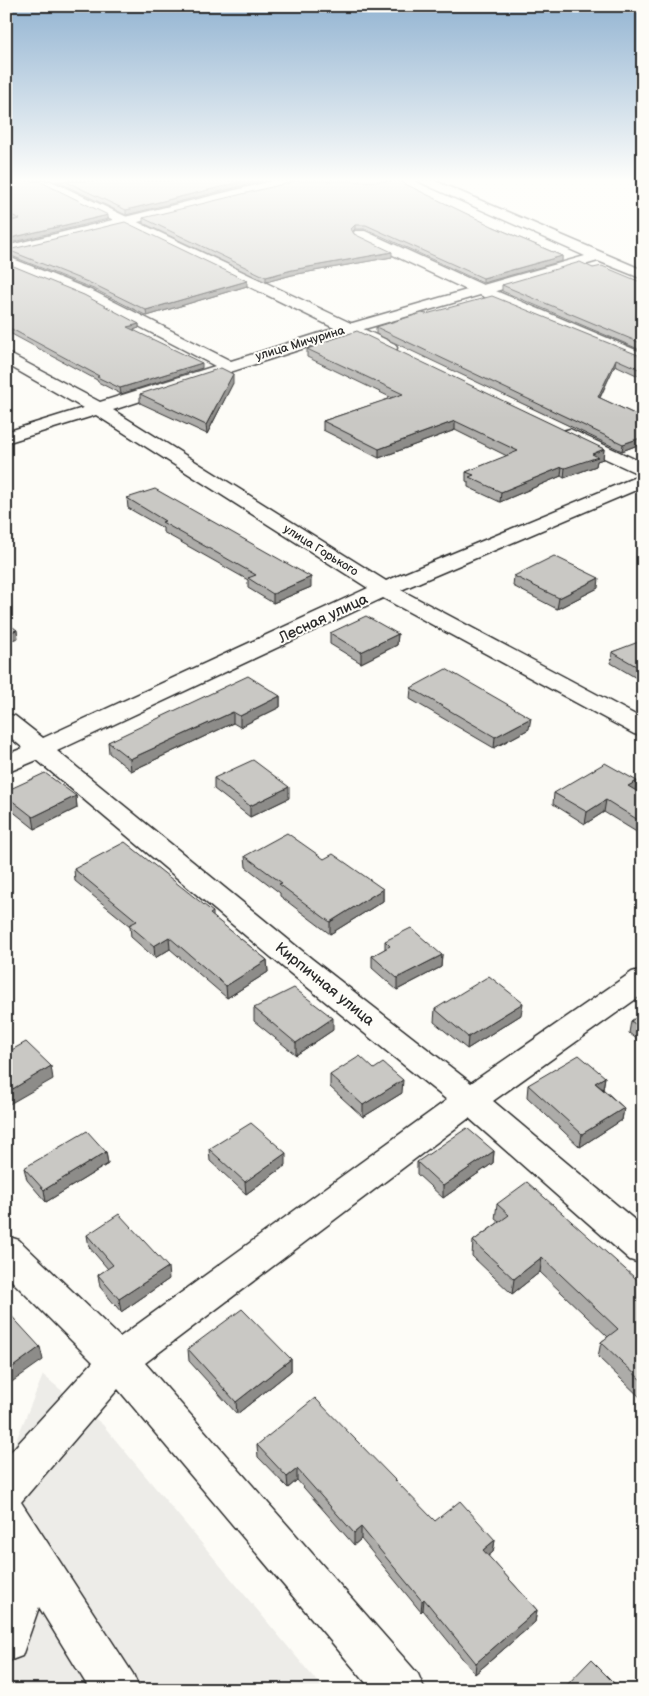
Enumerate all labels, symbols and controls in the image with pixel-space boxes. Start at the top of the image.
street label: улица Мичурина [254,323,346,364]
street label: улица Горького [281,522,361,579]
street label: Лесная улица [275,589,371,648]
street label: Кирпичная улица [271,938,378,1030]

